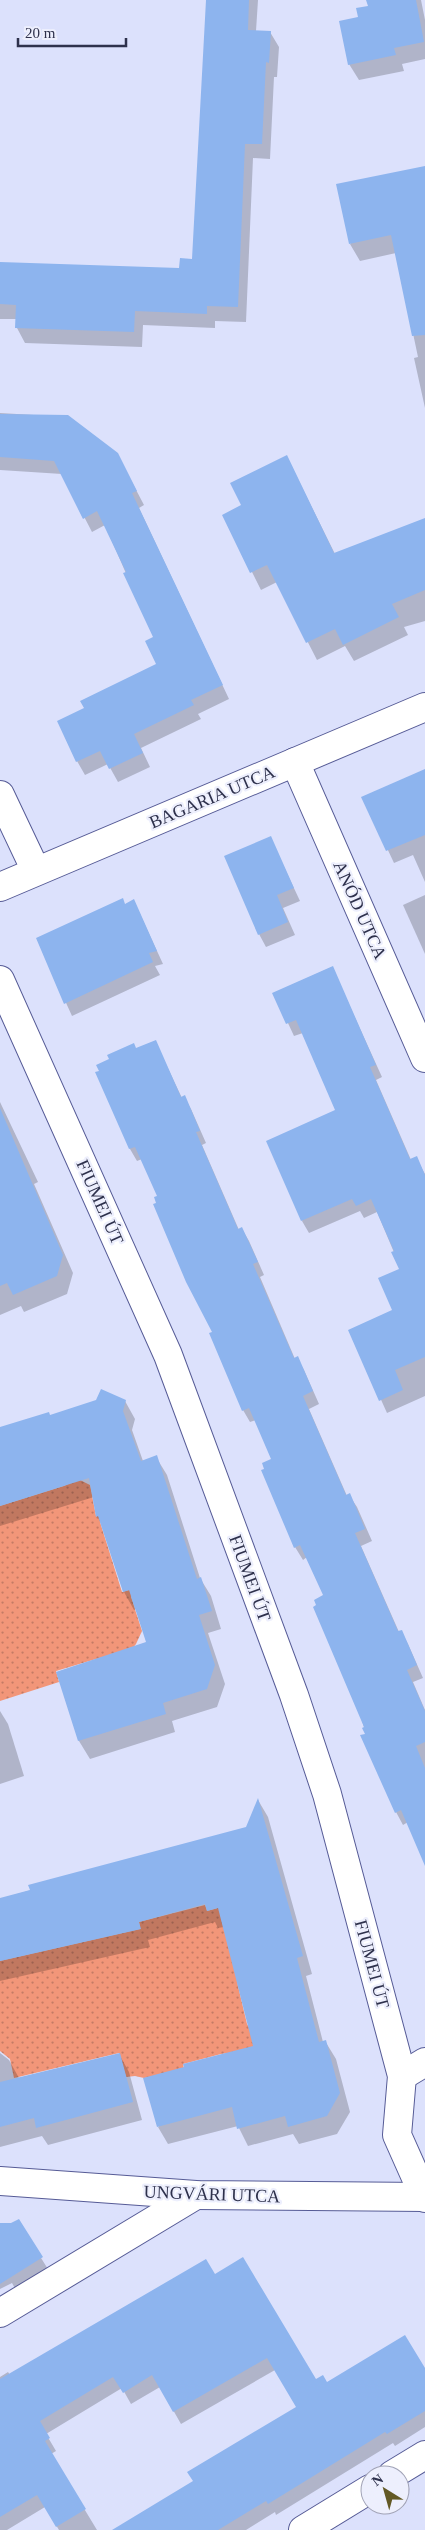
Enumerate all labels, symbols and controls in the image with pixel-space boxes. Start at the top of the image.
scale bar [18,15,125,47]
text: 20 m [25,25,56,41]
street label: BAGARIA UTCA [146,762,278,832]
street label: ANÓD UTCA [329,857,392,962]
street label: FIUMEI ÚT [72,1156,128,1247]
street label: FIUMEI ÚT [225,1532,276,1624]
street label: FIUMEI ÚT [351,1917,394,2010]
street label: UNGVÁRI UTCA [143,2181,281,2206]
north arrow [360,2465,410,2515]
text: N [369,2471,386,2489]

